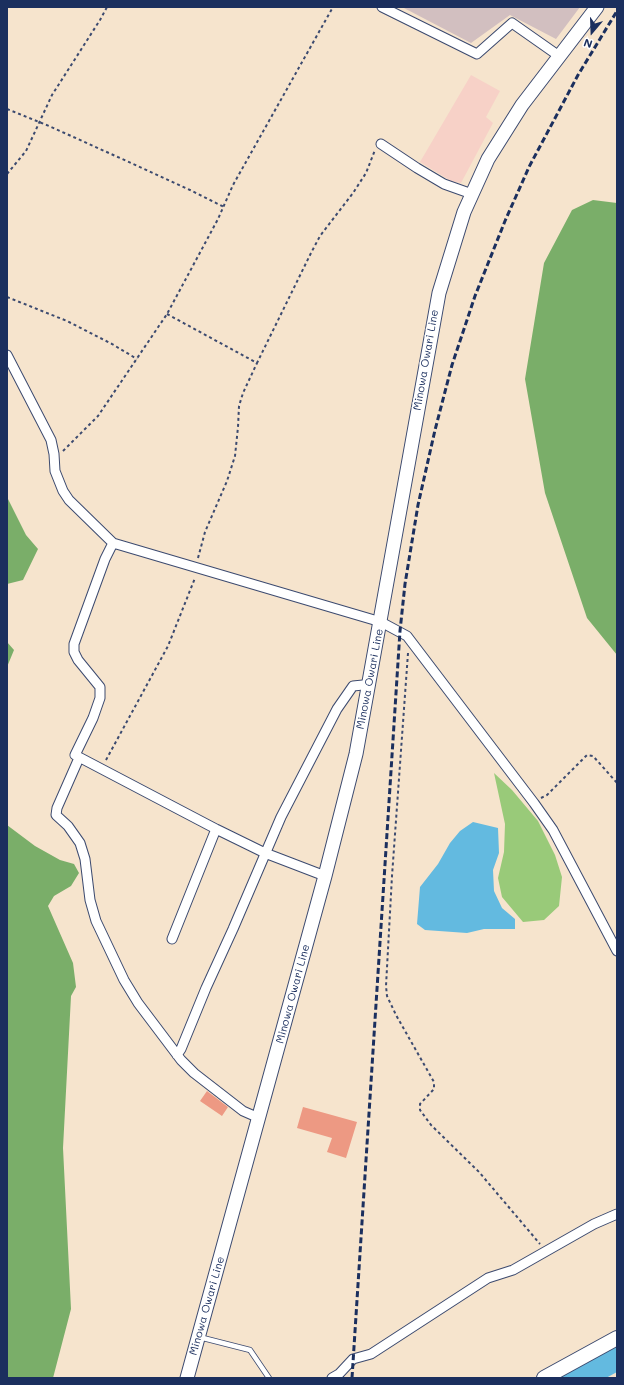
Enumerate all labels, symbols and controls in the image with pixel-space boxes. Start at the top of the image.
north arrow [572,12,612,52]
text: N [582,35,594,52]
street label: Minowa Owari Line [411,309,441,411]
street label: Minowa Owari Line [354,628,386,730]
street label: Minowa Owari Line [273,943,313,1045]
street label: Minowa Owari Line [187,1255,227,1357]

